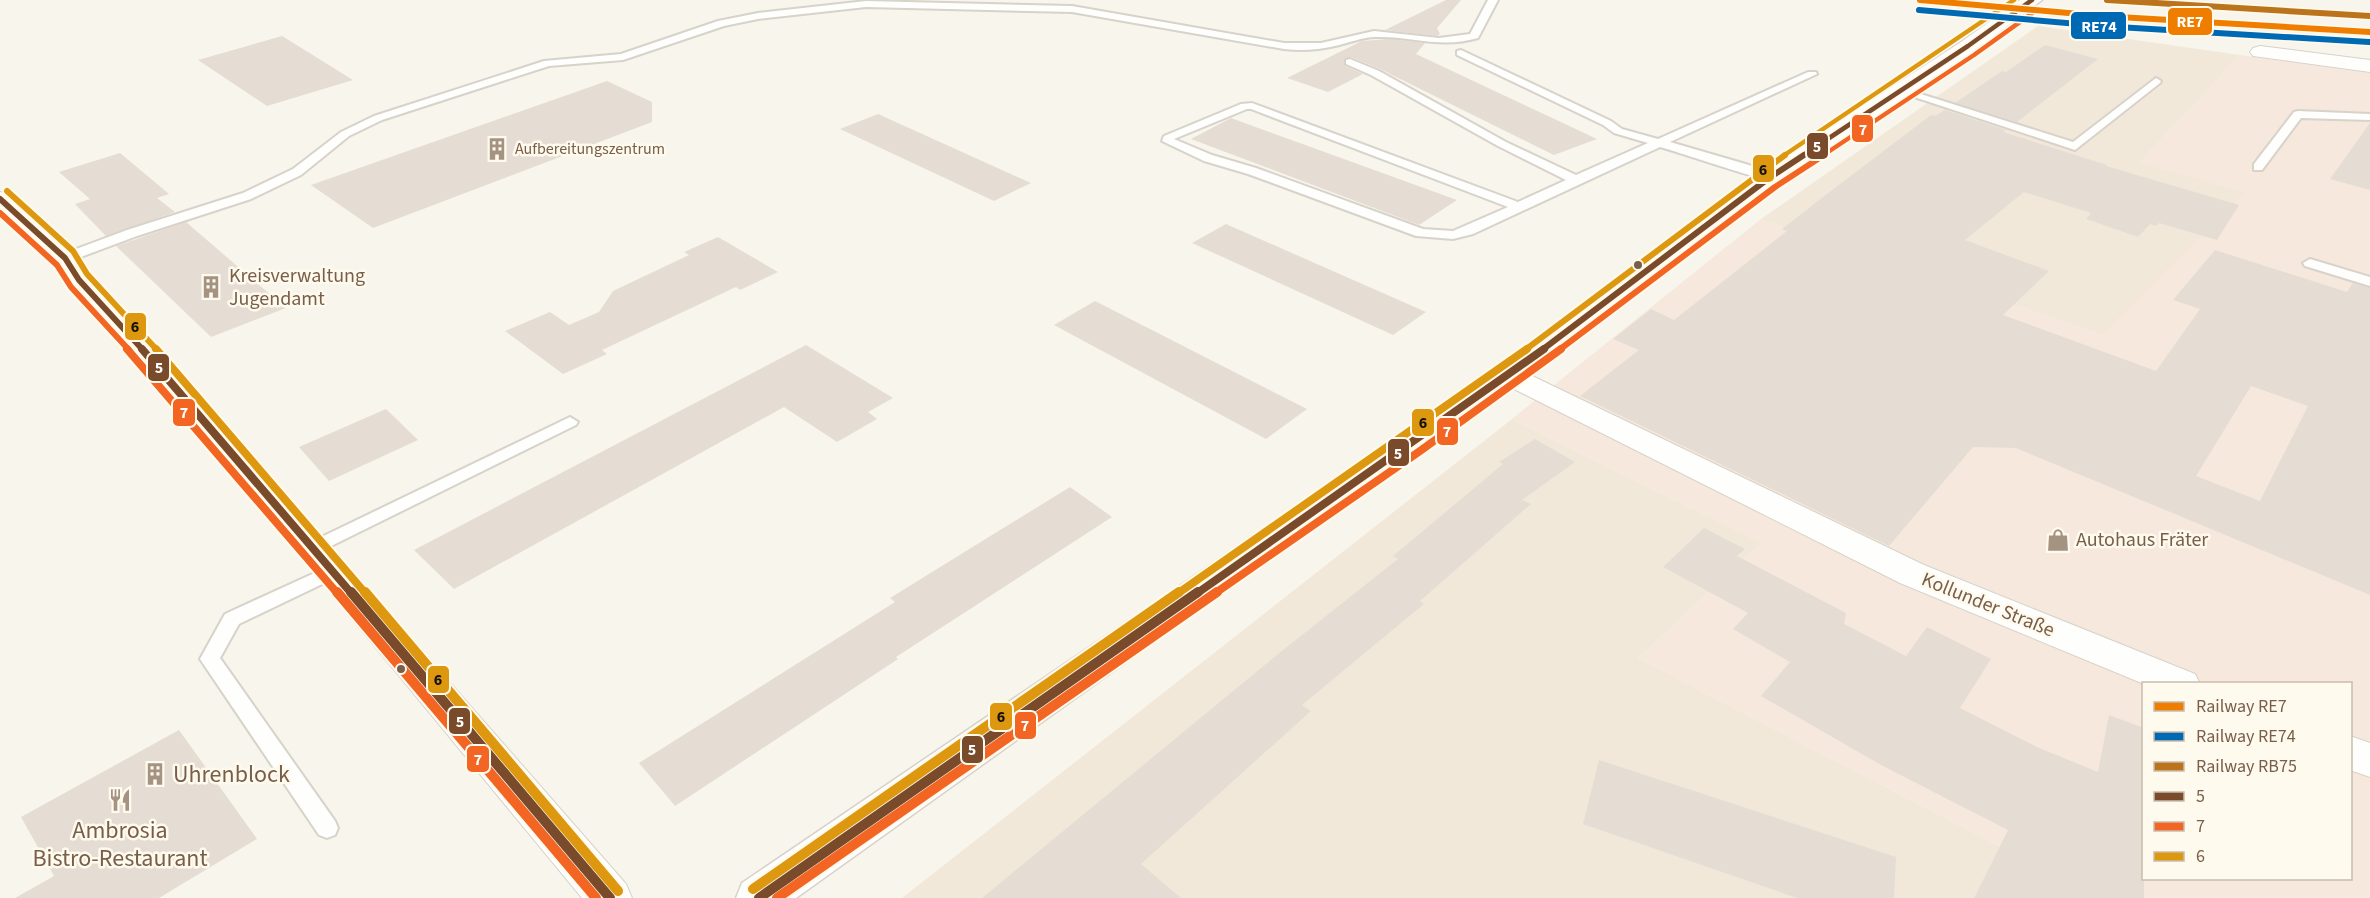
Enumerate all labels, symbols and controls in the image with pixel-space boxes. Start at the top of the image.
line badge: RE7 [2167,7,2213,36]
line badge: RE74 [2070,11,2127,40]
text: RE7 [2176,11,2204,33]
text: RE74 [2081,16,2117,38]
line badge: 7 [1851,114,1874,143]
text: 7 [1859,119,1867,141]
line badge: 5 [1806,132,1829,160]
building icon: Aufbereitungszentrum [484,136,510,162]
text: 5 [1813,136,1821,158]
place label: Aufbereitungszentrum [515,138,665,160]
line badge: 6 [1752,154,1775,183]
text: 6 [1759,159,1767,181]
unlabelled marker [1632,259,1644,271]
place label: Kreisverwaltung Jugendamt [229,262,365,313]
building icon: Kreisverwaltung Jugendamt [198,274,224,300]
line badge: 6 [124,312,147,341]
text: 6 [131,316,139,338]
line badge: 5 [147,353,170,382]
text: 5 [155,357,163,379]
line badge: 7 [172,398,196,427]
text: 7 [180,402,188,424]
line badge: 6 [1411,408,1435,437]
text: 6 [1419,412,1427,434]
line badge: 7 [1436,417,1459,446]
text: 7 [1443,421,1451,443]
line badge: 5 [1387,438,1410,467]
text: 5 [1394,443,1402,465]
place label: Autohaus Fräter [2076,526,2208,554]
shop icon: Autohaus Fräter [2045,527,2071,553]
street label: Kollunder Straße [1917,566,2059,644]
unlabelled marker [395,663,407,675]
line badge: 6 [427,665,450,694]
text: 6 [434,669,442,691]
legend [2142,682,2352,880]
text: Railway RE7 [2196,694,2287,719]
line badge: 6 [989,702,1013,731]
text: 6 [997,706,1005,728]
line badge: 5 [448,707,471,735]
text: 5 [456,711,464,733]
line badge: 7 [1014,711,1037,740]
text: 7 [1021,715,1029,737]
text: Railway RE74 [2196,724,2296,749]
line badge: 5 [961,735,984,764]
text: 5 [968,739,976,761]
line badge: 7 [466,745,490,773]
text: 7 [474,749,482,771]
text: Railway RB75 [2196,754,2297,779]
place label: Uhrenblock [173,757,290,792]
building icon: Uhrenblock [142,761,168,787]
text: 5 [2196,784,2205,809]
restaurant icon: Ambrosia Bistro-Restaurant [107,787,133,813]
place label: Ambrosia Bistro-Restaurant [32,813,208,876]
text: 7 [2196,814,2205,839]
text: 6 [2196,844,2205,869]

